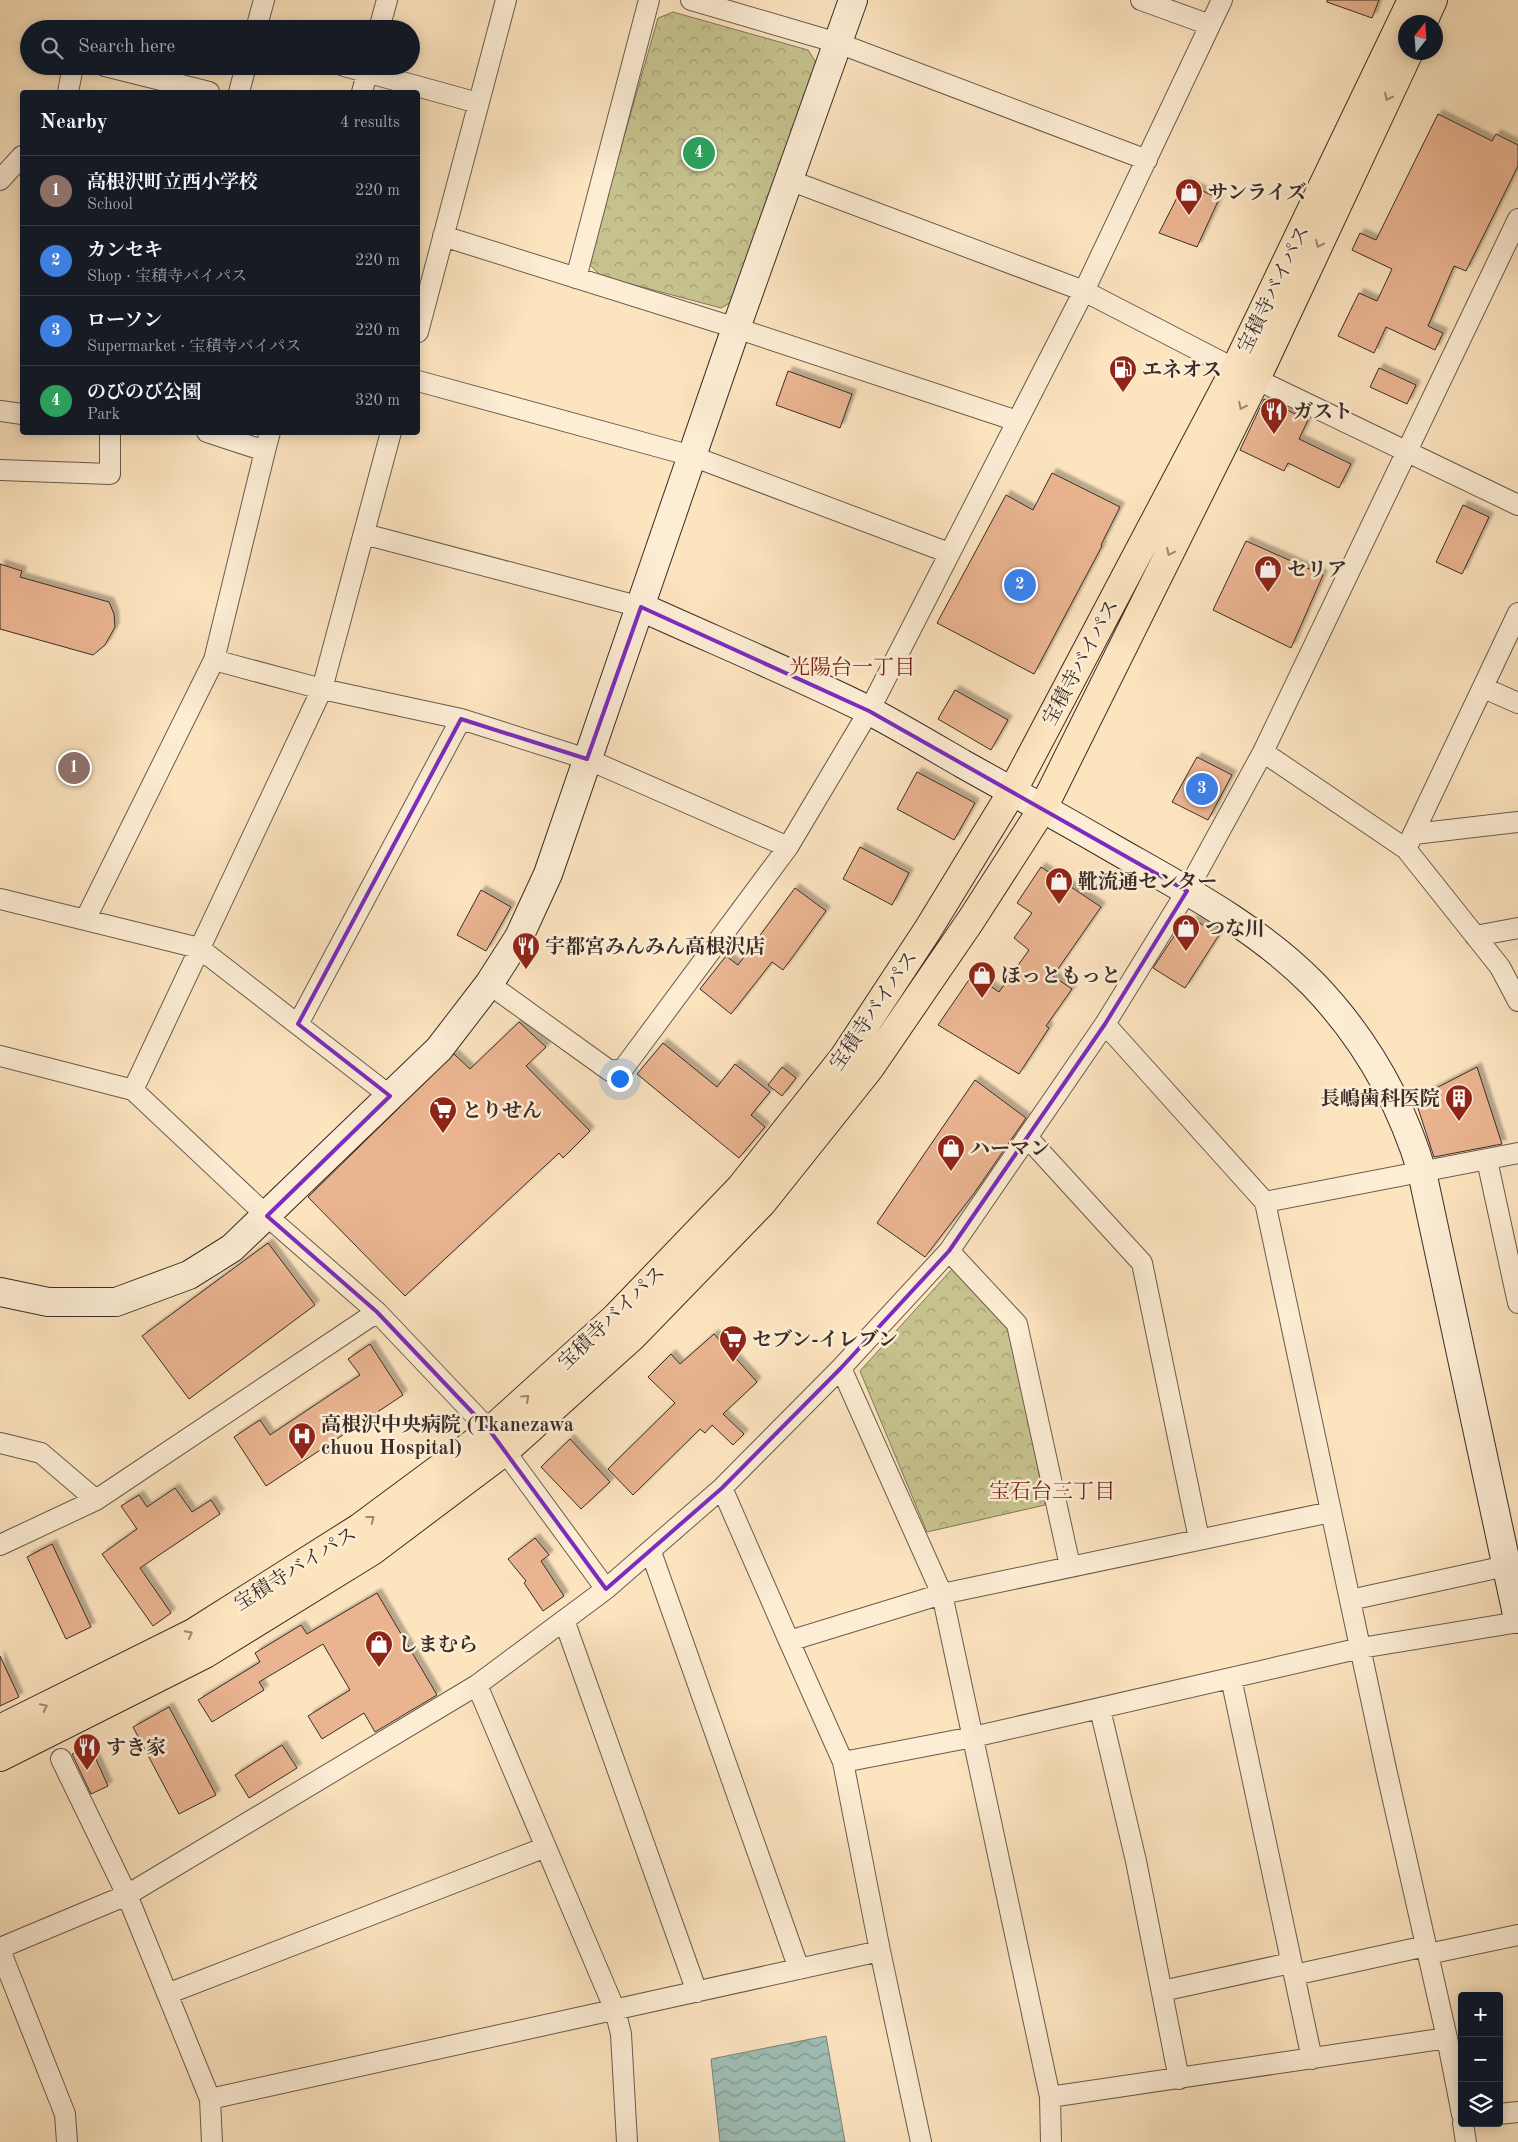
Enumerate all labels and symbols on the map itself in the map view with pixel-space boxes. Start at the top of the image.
north arrow [1398,15,1443,60]
one-way arrow [1384,92,1394,101]
pin: 4 [683,134,715,172]
shop icon: サンライズ [1174,177,1204,216]
place label: サンライズ [1208,182,1306,204]
street label: 宝積寺バイパス [1233,222,1314,357]
one-way arrow [1315,239,1325,248]
fuel station icon: エネオス [1108,354,1138,393]
place label: エネオス [1142,358,1222,381]
restaurant icon: ガスト [1259,396,1289,435]
one-way arrow [1238,401,1248,410]
place label: ガスト [1293,401,1353,423]
one-way arrow [1166,547,1176,556]
shop icon: セリア [1253,554,1283,593]
place label: セリア [1287,560,1347,581]
pin: 2 [1004,566,1036,604]
street label: 宝積寺バイパス [1038,596,1123,729]
district label: 光陽台一丁目 [789,656,915,679]
pin: 1 [58,749,90,787]
pin: 3 [1186,770,1218,808]
shop icon: 靴流通センター [1044,866,1074,905]
place label: 靴流通センター [1078,870,1217,893]
shop icon: つな川 [1171,913,1201,952]
place label: つな川 [1205,918,1265,940]
restaurant icon: 宇都宮みんみん高根沢店 [511,931,541,970]
place label: 宇都宮みんみん高根沢店 [545,935,765,958]
street label: 宝積寺バイパス [826,947,922,1075]
shop icon: ほっともっと [967,960,997,999]
place label: ほっともっと [1001,966,1121,987]
your location [607,1066,633,1092]
building icon: 長嶋歯科医院 [1444,1083,1474,1122]
place label: 長嶋歯科医院 [1320,1088,1440,1110]
supermarket icon: とりせん [428,1095,458,1134]
place label: とりせん [462,1100,542,1122]
shop icon: ハーマン [936,1133,966,1172]
place label: ハーマン [970,1140,1050,1160]
street label: 宝積寺バイパス [554,1261,670,1374]
supermarket icon: セブン-イレブン [718,1324,748,1363]
place label: セブン-イレブン [752,1329,898,1351]
one-way arrow [521,1395,530,1404]
place label: 高根沢中央病院 (Tkanezawa chuou Hospital) [321,1413,574,1459]
hospital icon: 高根沢中央病院 (Tkanezawa chuou Hospital) [287,1421,317,1460]
district label: 宝石台三丁目 [989,1480,1115,1503]
one-way arrow [365,1517,374,1525]
street label: 宝積寺バイパス [231,1523,361,1615]
shop icon: しまむら [364,1629,394,1668]
one-way arrow [184,1631,193,1641]
place label: しまむら [398,1635,478,1656]
one-way arrow [39,1703,48,1713]
restaurant icon: すき家 [72,1732,102,1771]
place label: すき家 [106,1737,166,1759]

